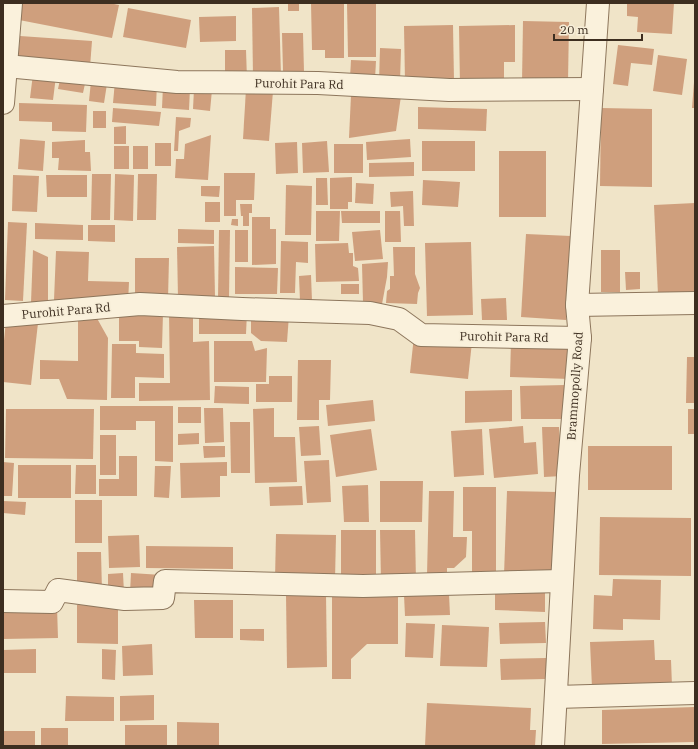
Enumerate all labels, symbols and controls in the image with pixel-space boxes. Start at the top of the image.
scale bar [554,16,642,42]
text: 20 m [560,22,589,37]
street label: Purohit Para Rd [254,75,344,92]
street label: Purohit Para Rd [21,299,111,322]
street label: Purohit Para Rd [459,328,549,345]
street label: Brammopolly Road [563,331,586,441]

